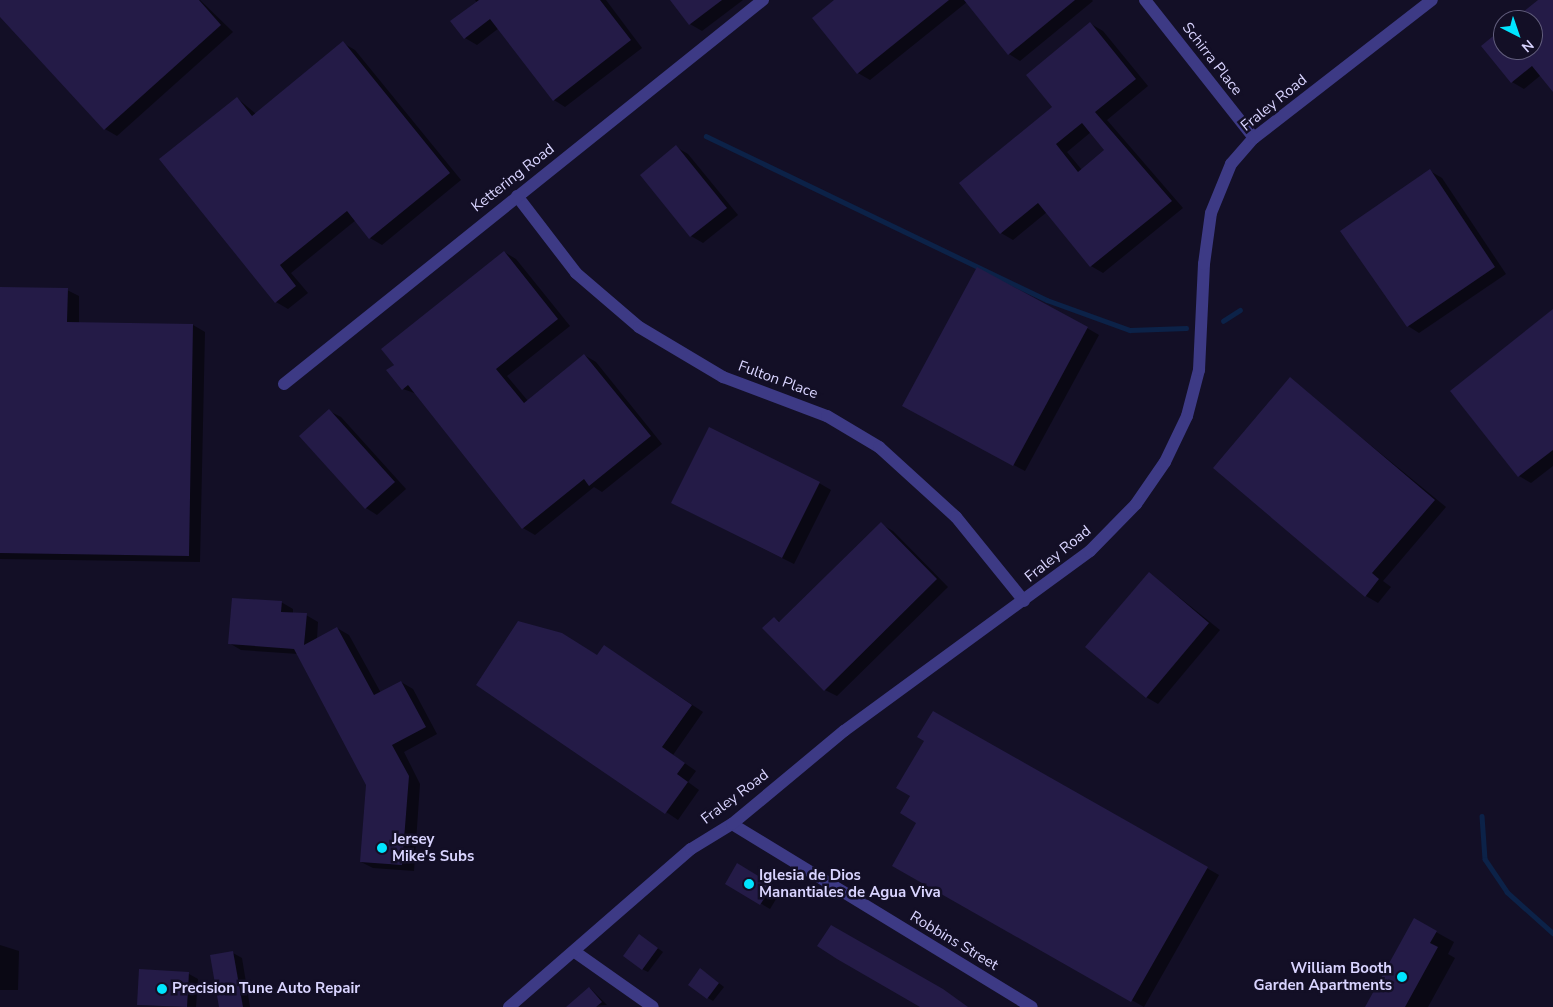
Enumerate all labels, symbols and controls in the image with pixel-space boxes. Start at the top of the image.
north arrow [1493,10,1543,60]
street label: Schirra Place [1178,19,1246,99]
text: N [1517,35,1538,57]
street label: Fraley Road [1237,71,1311,135]
street label: Kettering Road [468,140,558,216]
street label: Fulton Place [736,357,820,403]
street label: Fraley Road [1021,522,1095,586]
street label: Fraley Road [698,766,772,828]
place label: Jersey Mike's Subs [392,830,474,865]
marker: Jersey Mike's Subs [376,842,388,854]
place label: Iglesia de Dios Manantiales de Agua Viva [759,866,941,901]
marker: Iglesia de Dios Manantiales de Agua Viva [743,878,755,890]
street label: Robbins Street [907,908,1001,974]
place label: William Booth Garden Apartments [1253,959,1392,994]
marker: William Booth Garden Apartments [1396,971,1408,983]
place label: Precision Tune Auto Repair [172,980,360,998]
marker: Precision Tune Auto Repair [156,983,168,995]

